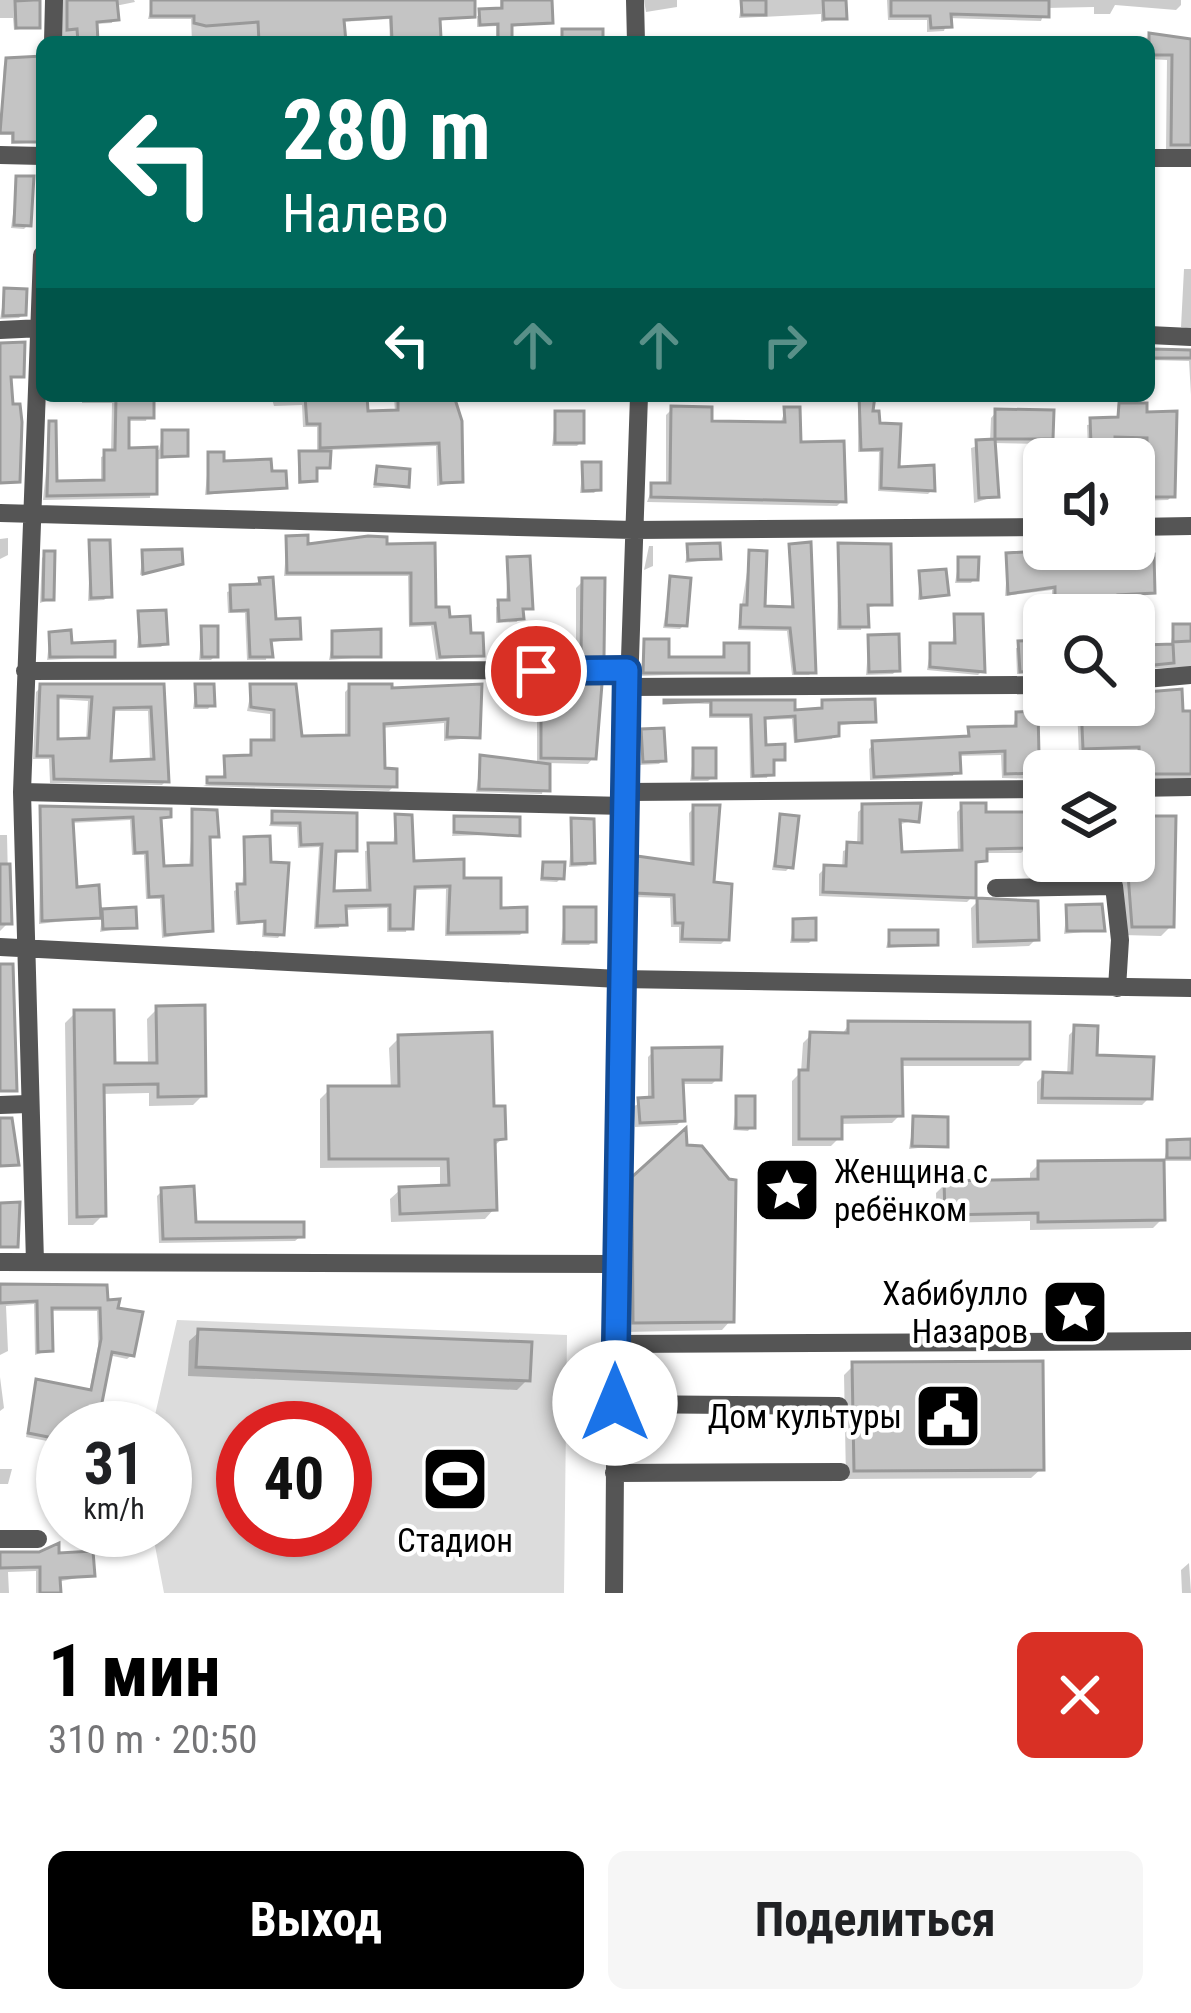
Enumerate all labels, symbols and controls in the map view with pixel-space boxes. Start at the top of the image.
text: 280 m [282,81,491,180]
icon: left [84,84,240,240]
text: Налево [282,182,449,245]
icon: left [374,312,440,378]
icon: ahead [500,312,566,378]
icon: ahead [626,312,692,378]
icon: right [752,312,818,378]
map controls [1023,438,1155,882]
button: sound [1023,438,1155,570]
button: search [1023,594,1155,726]
pin [485,620,587,722]
icon: arrive [503,638,569,704]
button: layers [1023,750,1155,882]
place label: Женщина с ребёнком [834,1152,988,1229]
place icon: Женщина с ребёнком [752,1155,822,1225]
place label: Хабибулло Назаров [882,1274,1028,1351]
place icon: Хабибулло Назаров [1040,1277,1110,1347]
position arrow [552,1340,678,1466]
public building icon: Дом культуры [913,1381,983,1451]
place label: Дом культуры [708,1397,902,1436]
speed limit sign: 40 [216,1401,372,1557]
text: 31 [84,1428,144,1499]
sports icon: Стадион [420,1444,490,1514]
text: km/h [83,1491,145,1526]
place label: Стадион [397,1521,513,1560]
text: 1 мин [48,1629,221,1714]
button: close [1017,1632,1143,1758]
text: 310 m · 20:50 [48,1717,258,1763]
button: Выход [48,1851,584,1989]
button: Поделиться [608,1851,1143,1989]

